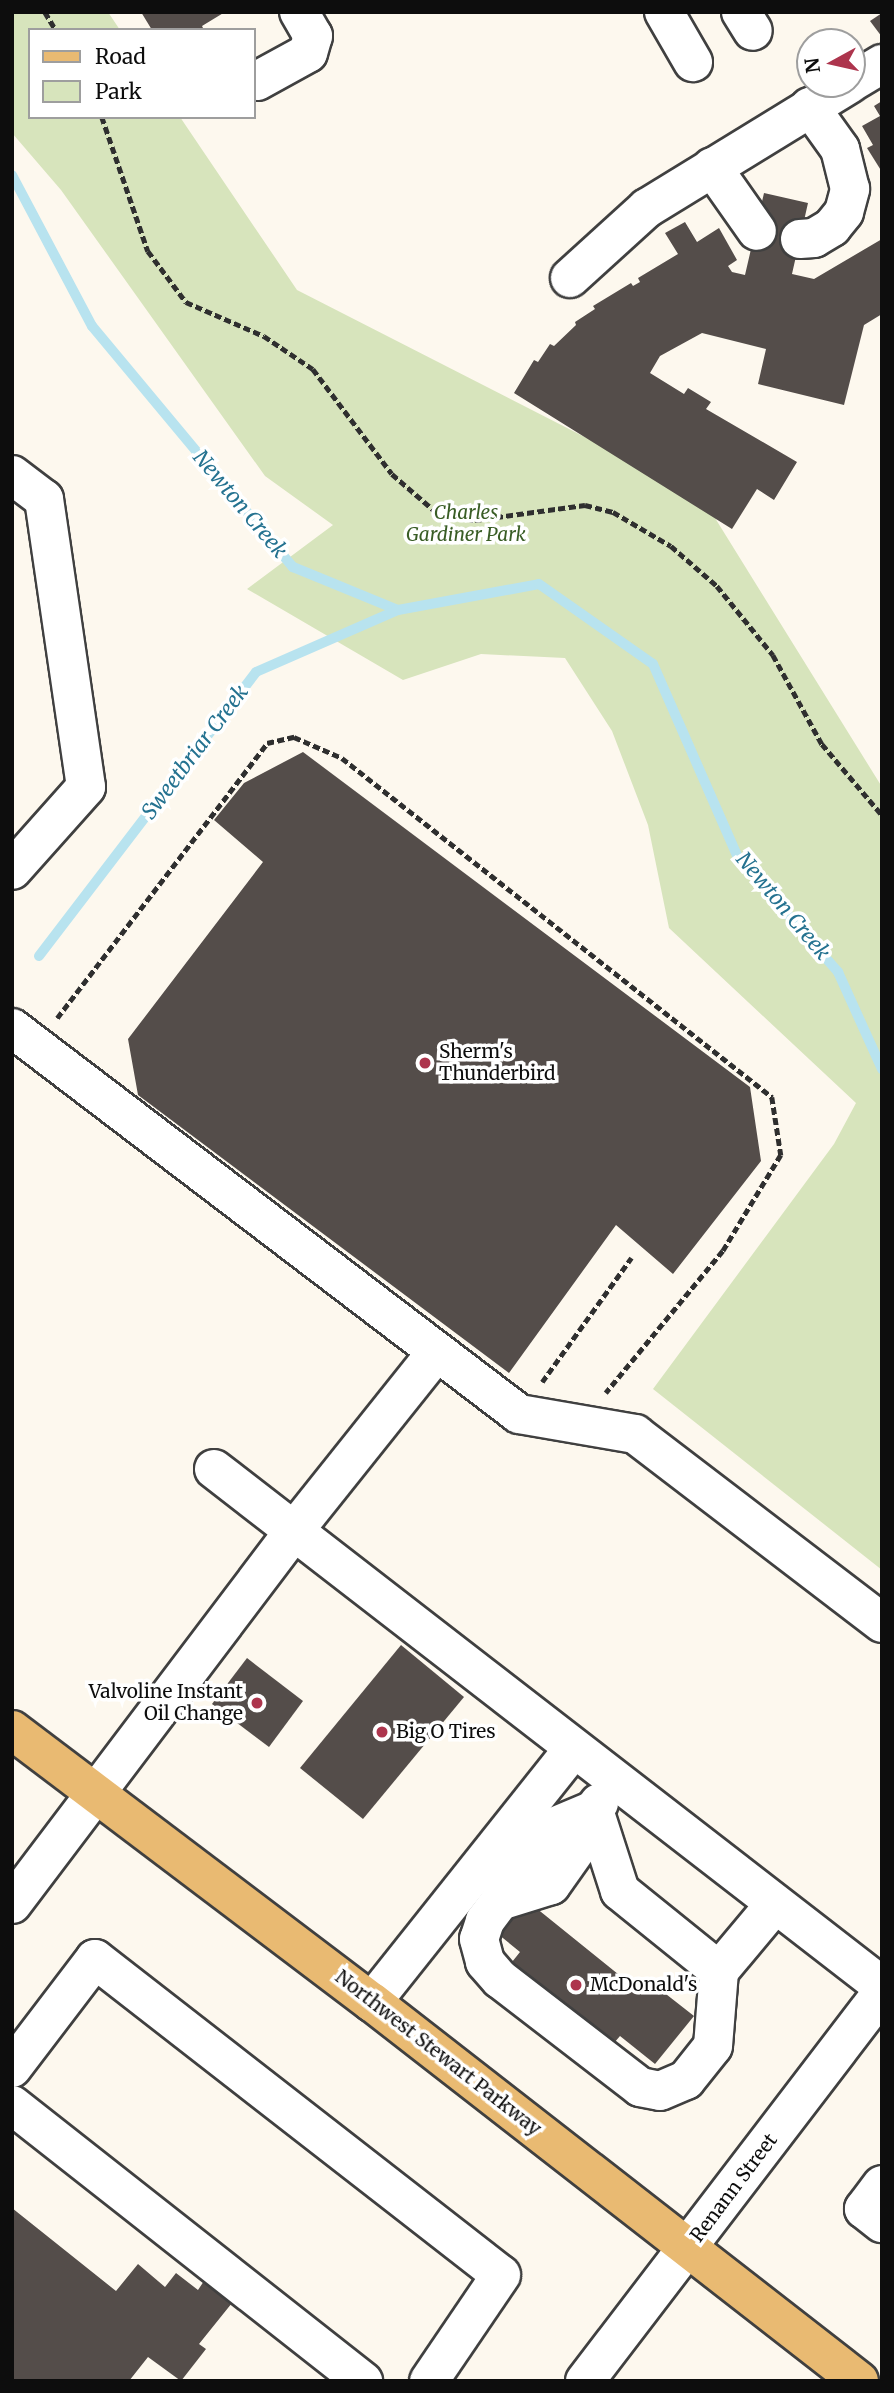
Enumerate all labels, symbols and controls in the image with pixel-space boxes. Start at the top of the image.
legend [28,28,256,119]
north arrow [796,28,866,98]
text: Road [95,43,146,70]
text: N [799,57,825,75]
text: Park [95,78,142,105]
water label: Newton Creek [188,445,292,563]
park label: Charles Gardiner Park [406,502,526,546]
water label: Sweetbriar Creek [137,680,253,824]
water label: Newton Creek [731,847,835,965]
place label: Sherm's Thunderbird [439,1041,555,1085]
marker: Sherm's Thunderbird [417,1055,433,1071]
place label: Valvoline Instant Oil Change [89,1681,243,1725]
marker: Valvoline Instant Oil Change [249,1695,265,1711]
place label: Big O Tires [396,1721,496,1743]
marker: Big O Tires [374,1724,390,1740]
street label: Northwest Stewart Parkway [331,1966,545,2140]
place label: McDonald's [590,1974,697,1996]
marker: McDonald's [568,1977,584,1993]
street label: Renann Street [686,2129,782,2247]

